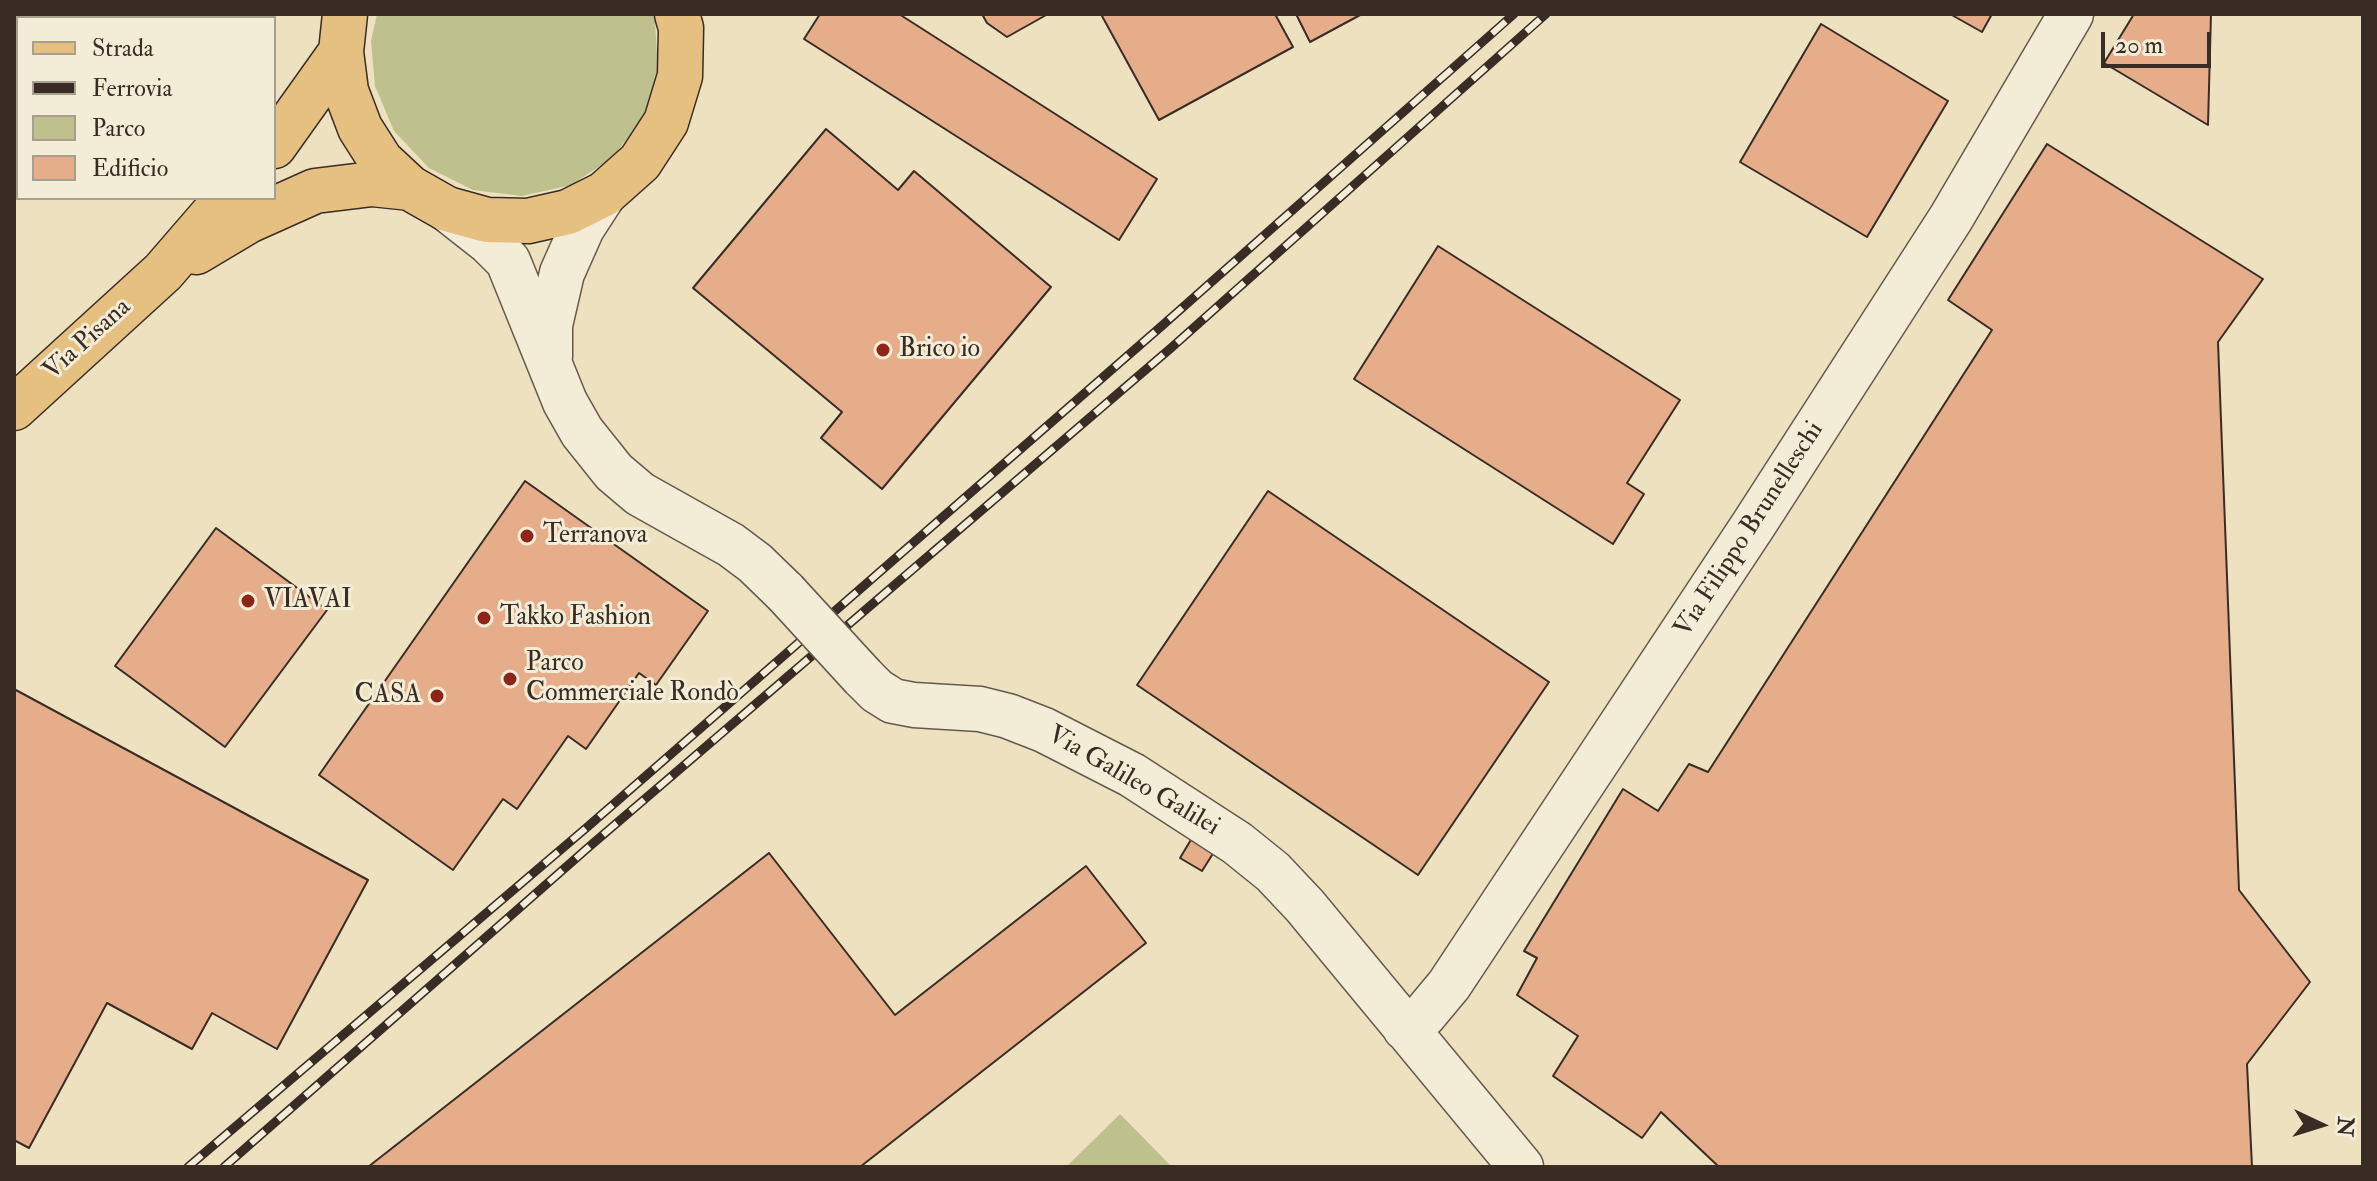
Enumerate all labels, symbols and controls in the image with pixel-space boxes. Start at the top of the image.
legend [16,16,276,200]
scale bar [2105,16,2215,66]
text: 20 m [2115,30,2163,61]
text: Strada [92,33,154,64]
text: Ferrovia [92,73,172,104]
text: Parco [92,113,145,144]
text: Edificio [92,153,168,184]
street label: Via Pisana [38,293,138,387]
place label: Brico io [899,334,980,366]
marker: Brico io [874,341,892,359]
street label: Via Filippo Brunelleschi [1669,416,1831,644]
place label: Terranova [543,520,647,552]
marker: Terranova [518,527,536,545]
place label: VIAVAI [264,585,352,617]
marker: VIAVAI [239,592,257,610]
place label: Takko Fashion [500,602,651,634]
marker: Takko Fashion [475,609,493,627]
place label: Parco Commerciale Rondò [526,648,739,710]
marker: Parco Commerciale Rondò [501,670,519,688]
place label: CASA [354,680,421,712]
marker: CASA [428,687,446,705]
street label: Via Galileo Galilei [1041,720,1225,844]
north arrow [2281,1085,2361,1165]
text: N [2330,1116,2360,1137]

